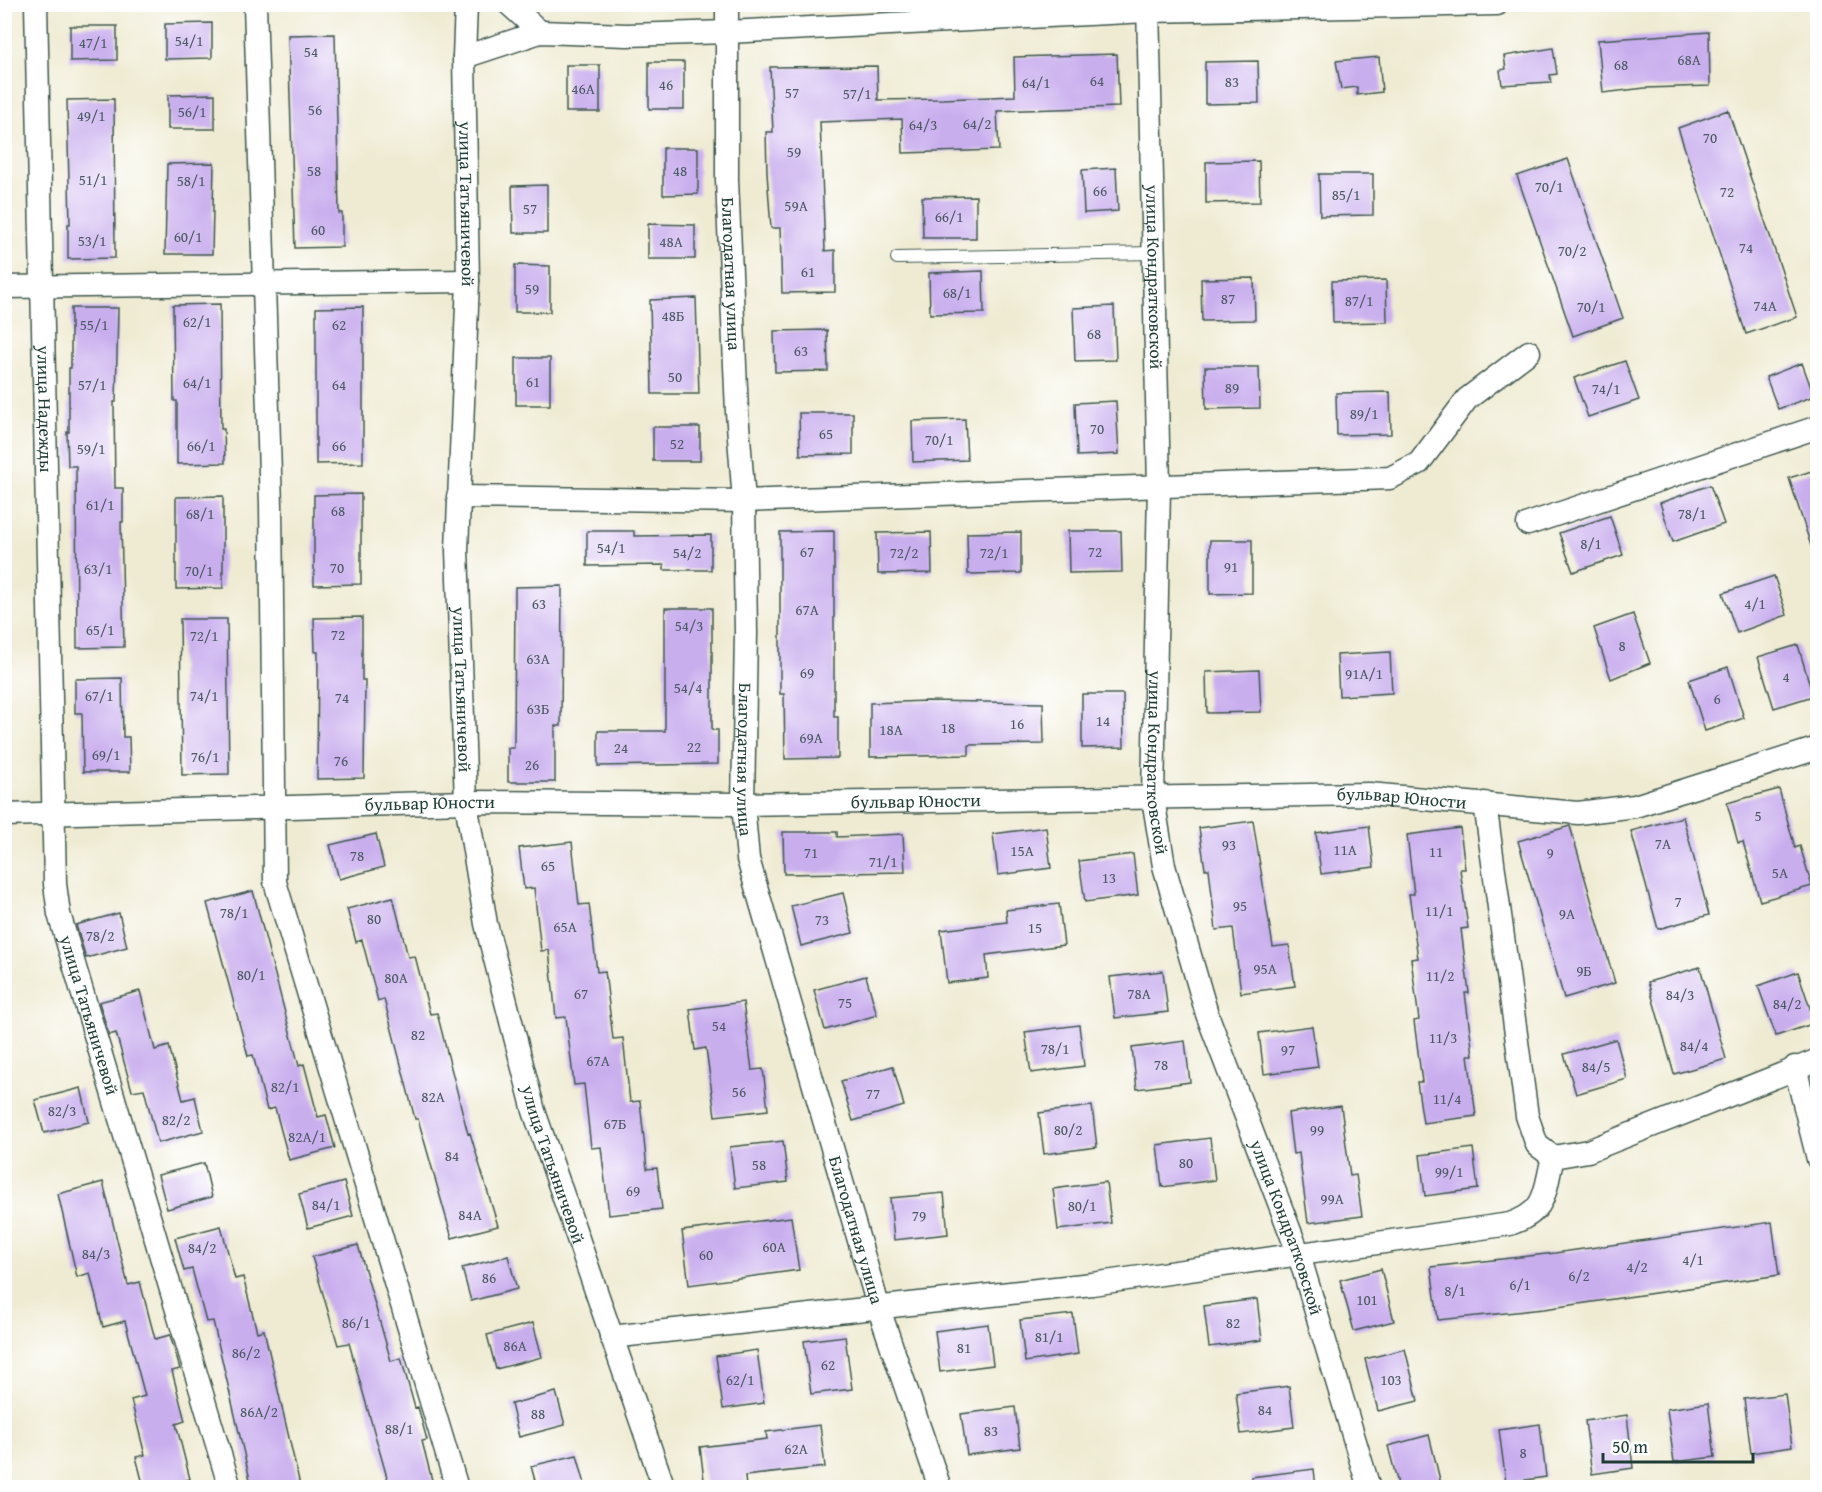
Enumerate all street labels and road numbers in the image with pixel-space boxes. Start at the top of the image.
street label: улица Татьяничевой [452,120,482,288]
street label: улица Кондратковской [1139,183,1170,370]
street label: Благодатная улица [715,197,748,351]
street label: улица Надежды [30,344,60,473]
street label: улица Татьяничевой [446,605,479,773]
street label: улица Кондратковской [1140,669,1176,857]
street label: Благодатная улица [730,683,760,838]
street label: бульвар Юности [1336,780,1468,816]
street label: бульвар Юности [850,786,981,815]
street label: бульвар Юности [364,788,495,818]
street label: улица Татьяничевой [53,931,126,1098]
street label: улица Татьяничевой [515,1081,593,1248]
street label: улица Кондратковской [1243,1135,1330,1319]
street label: Благодатная улица [822,1152,891,1308]

